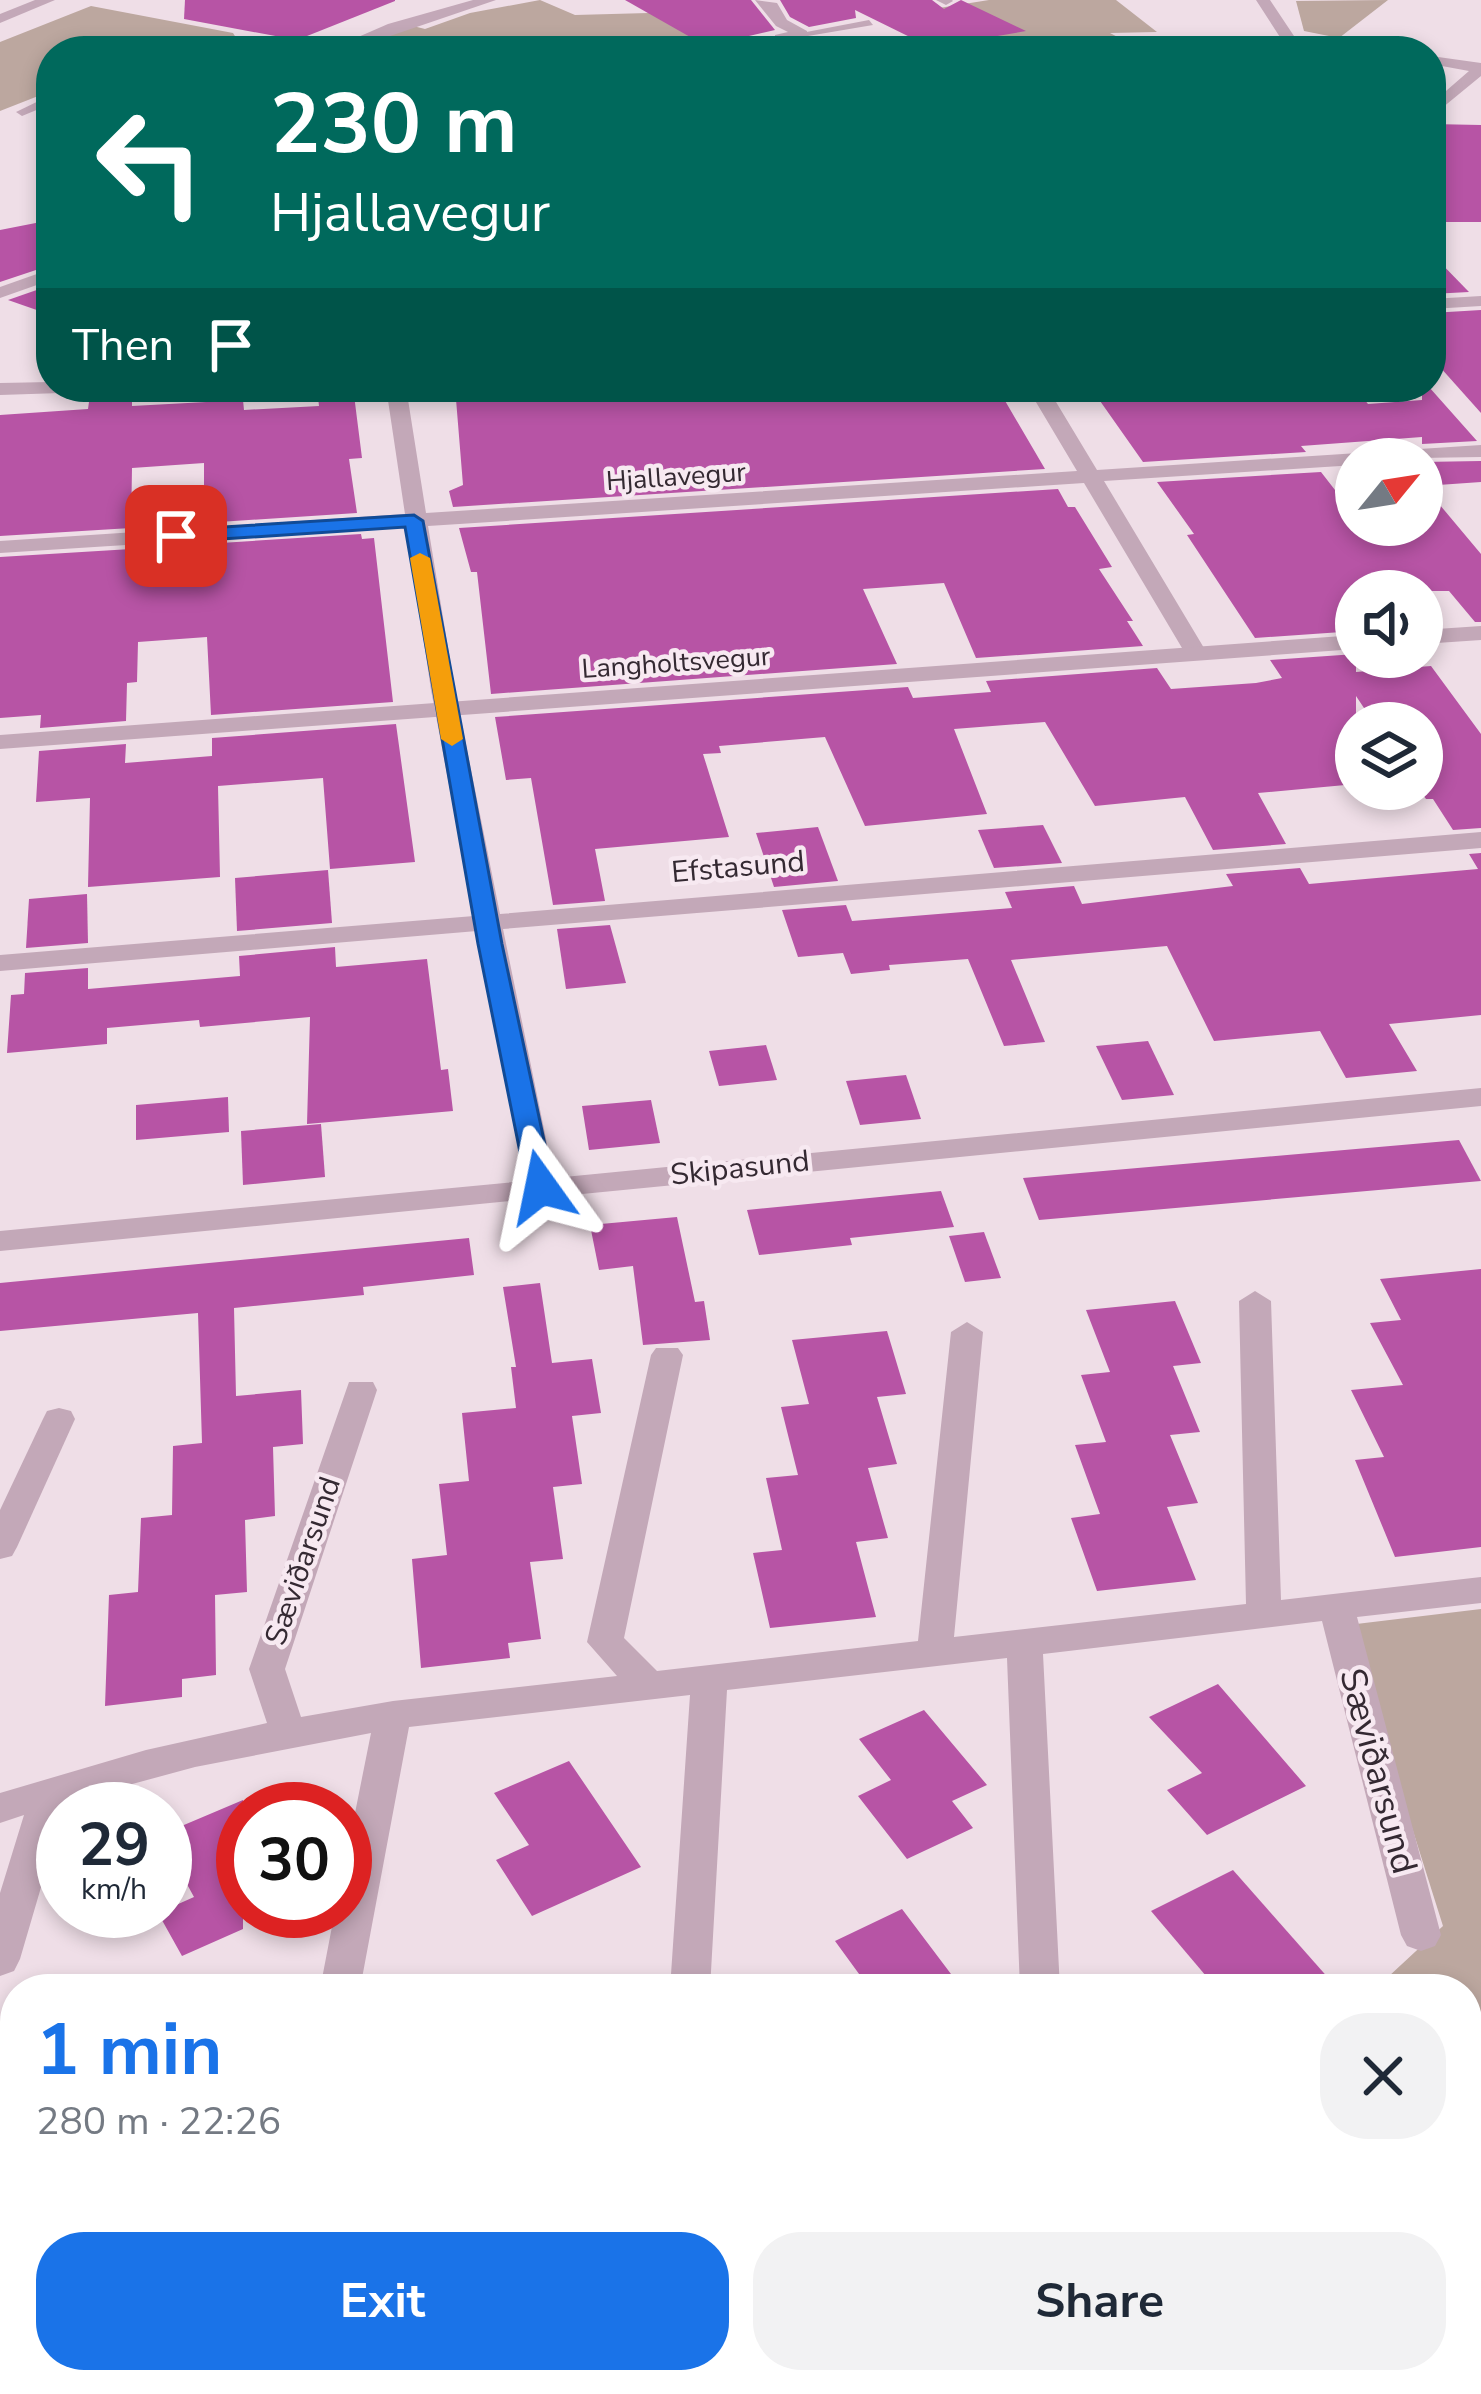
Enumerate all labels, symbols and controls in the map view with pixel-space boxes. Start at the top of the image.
text: 230 m [270,67,518,182]
icon: left [72,84,228,240]
text: Hjallavegur [270,176,550,250]
icon: arrive [198,312,264,378]
text: Then [72,315,174,376]
north arrow [1335,438,1443,546]
map controls [1335,438,1443,810]
street label: Hjallavegur [605,454,747,500]
pin [125,485,227,587]
icon: arrive [143,503,209,569]
button: sound [1335,570,1443,678]
street label: Langholtsvegur [580,638,772,688]
button: layers [1335,702,1443,810]
street label: Efstasund [670,841,806,893]
position arrow [478,1124,604,1250]
street label: Skipasund [668,1140,812,1196]
street label: Sæviðarsund [255,1471,351,1651]
street label: Sæviðarsund [1327,1663,1429,1879]
speed limit sign: 30 [216,1782,372,1938]
text: 29 [78,1804,150,1886]
text: km/h [81,1869,147,1910]
text: 1 min [36,2001,222,2099]
button: close [1320,2013,1446,2139]
text: 280 m · 22:26 [36,2095,281,2148]
button: Exit [36,2232,729,2370]
button: Share [753,2232,1446,2370]

